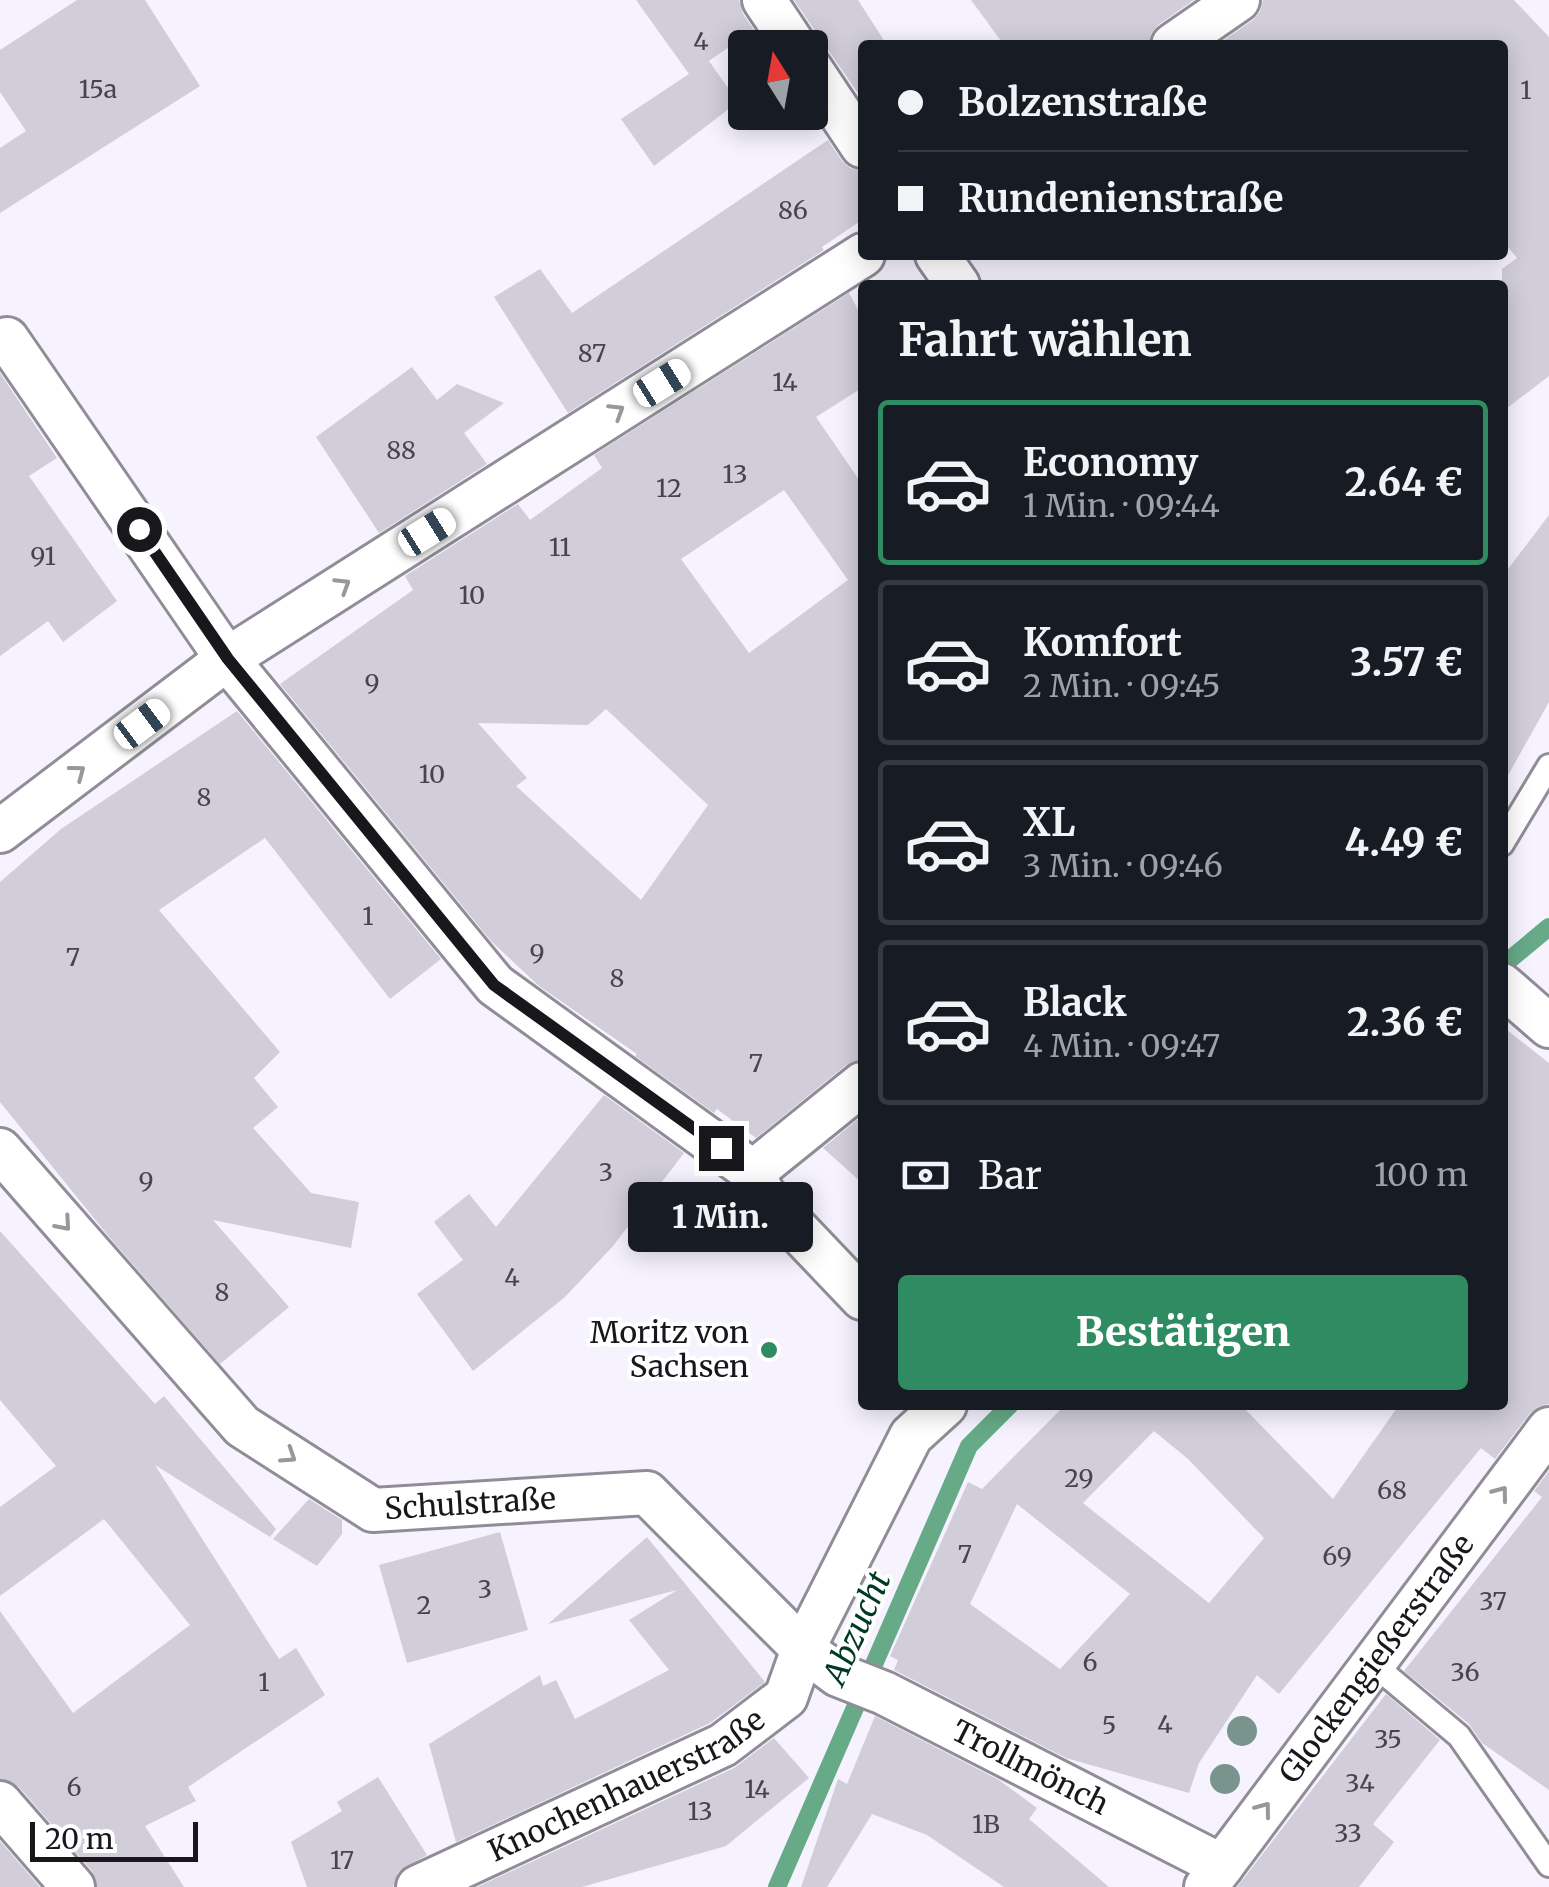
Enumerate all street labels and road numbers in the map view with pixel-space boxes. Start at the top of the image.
street label: Schulstraße [383,1479,557,1527]
street label: Glockengießerstraße [1271,1526,1482,1790]
street label: Knochenhauerstraße [482,1700,772,1870]
street label: Trollmönch [946,1711,1115,1823]

